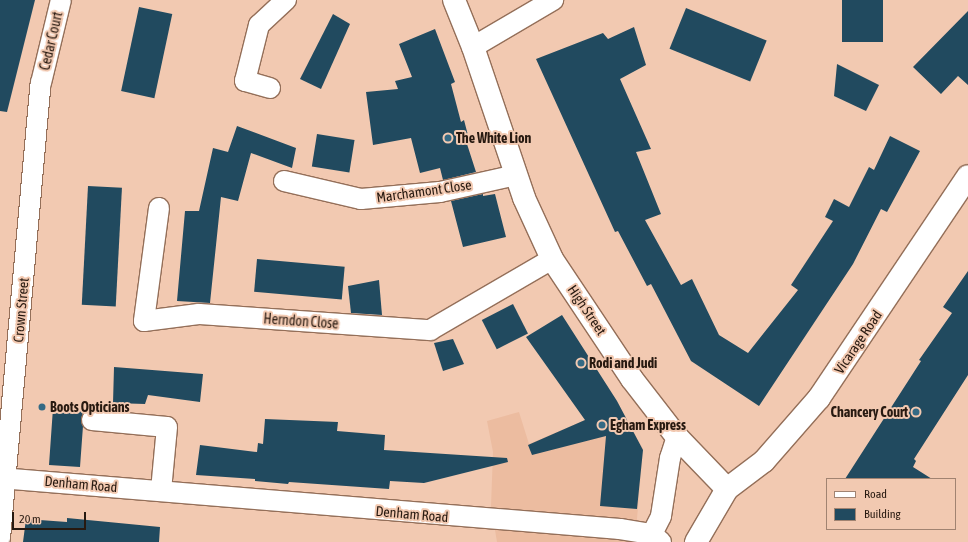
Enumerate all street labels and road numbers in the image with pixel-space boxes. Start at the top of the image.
street label: Cedar Court [36,10,66,72]
street label: Marchamont Close [375,176,473,206]
street label: Crown Street [10,277,32,343]
street label: High Street [564,282,610,338]
street label: Vicarage Road [831,307,885,377]
street label: Herndon Close [263,310,339,332]
street label: Denham Road [44,472,118,496]
street label: Denham Road [375,502,449,526]

